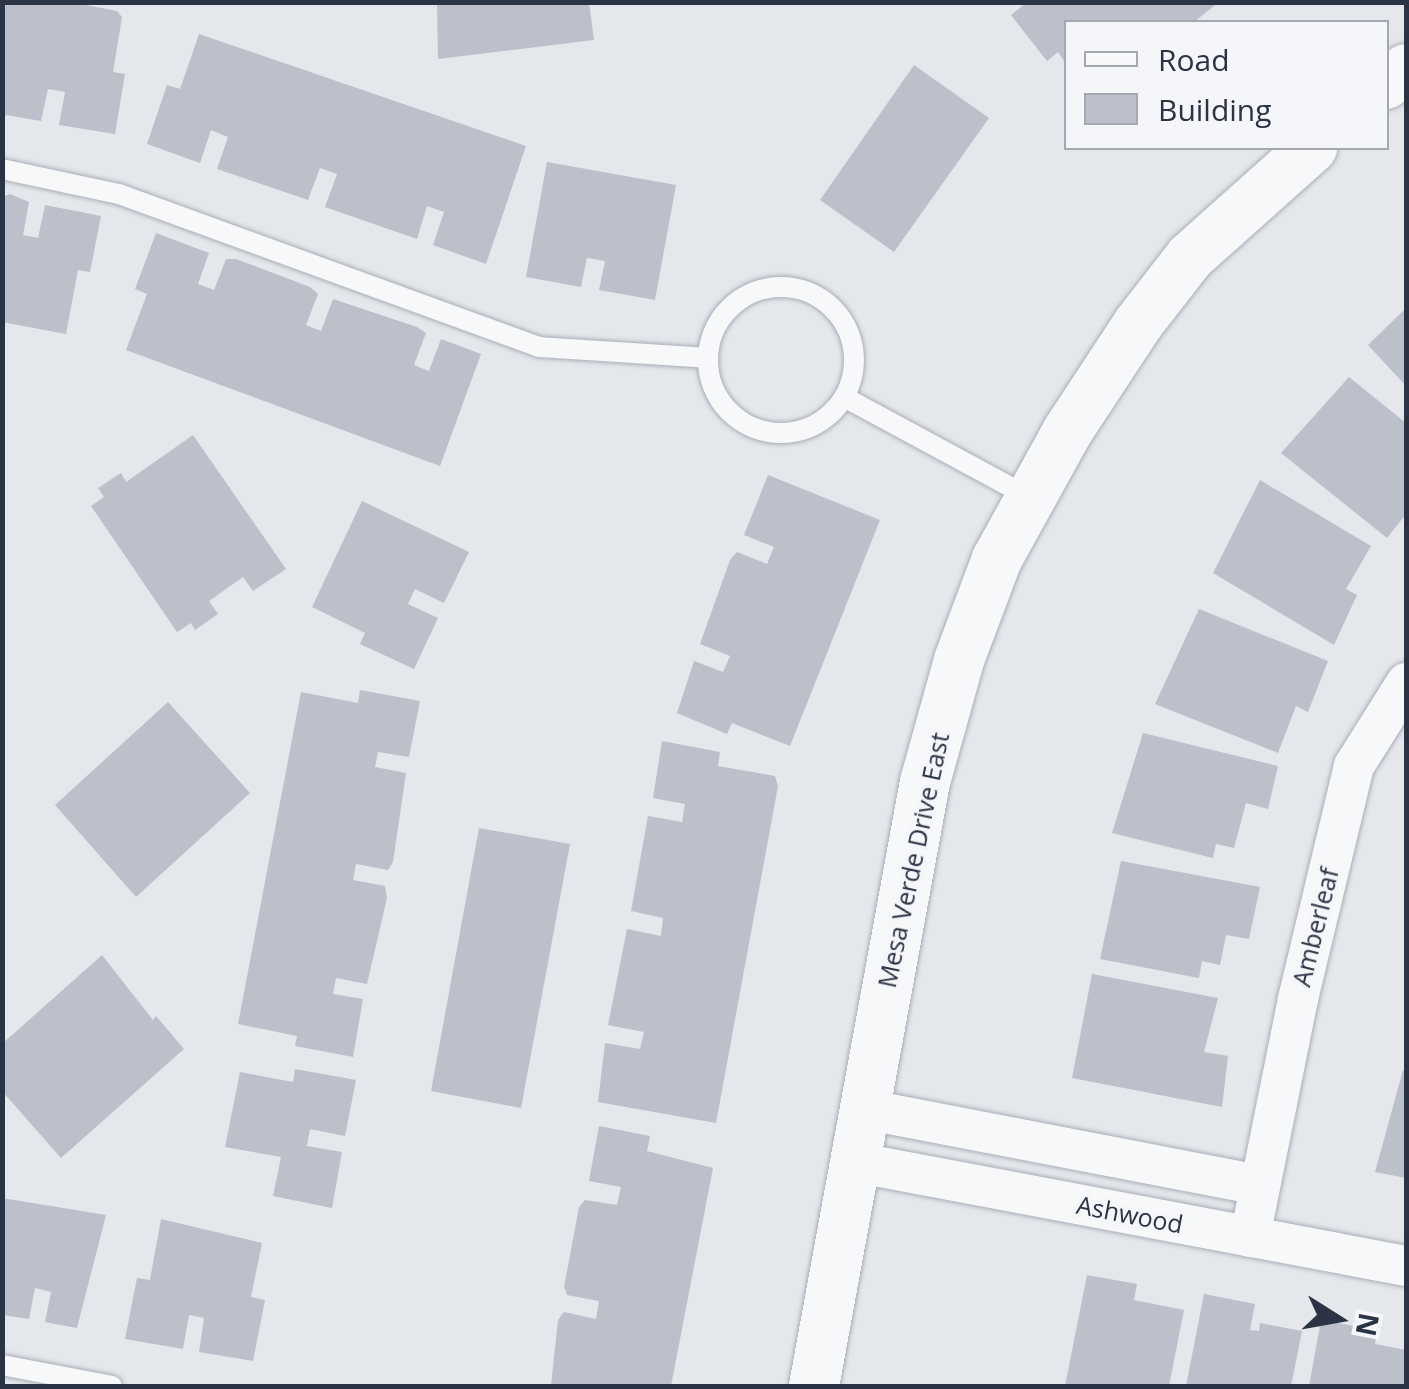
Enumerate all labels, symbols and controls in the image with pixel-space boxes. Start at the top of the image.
legend [1064,20,1389,150]
text: Road [1158,39,1230,80]
text: Building [1158,89,1272,130]
street label: Mesa Verde Drive East [871,730,955,990]
street label: Amberleaf [1286,865,1344,989]
street label: Ashwood [1074,1189,1186,1239]
north arrow [1289,1269,1389,1369]
text: N [1348,1310,1389,1340]

